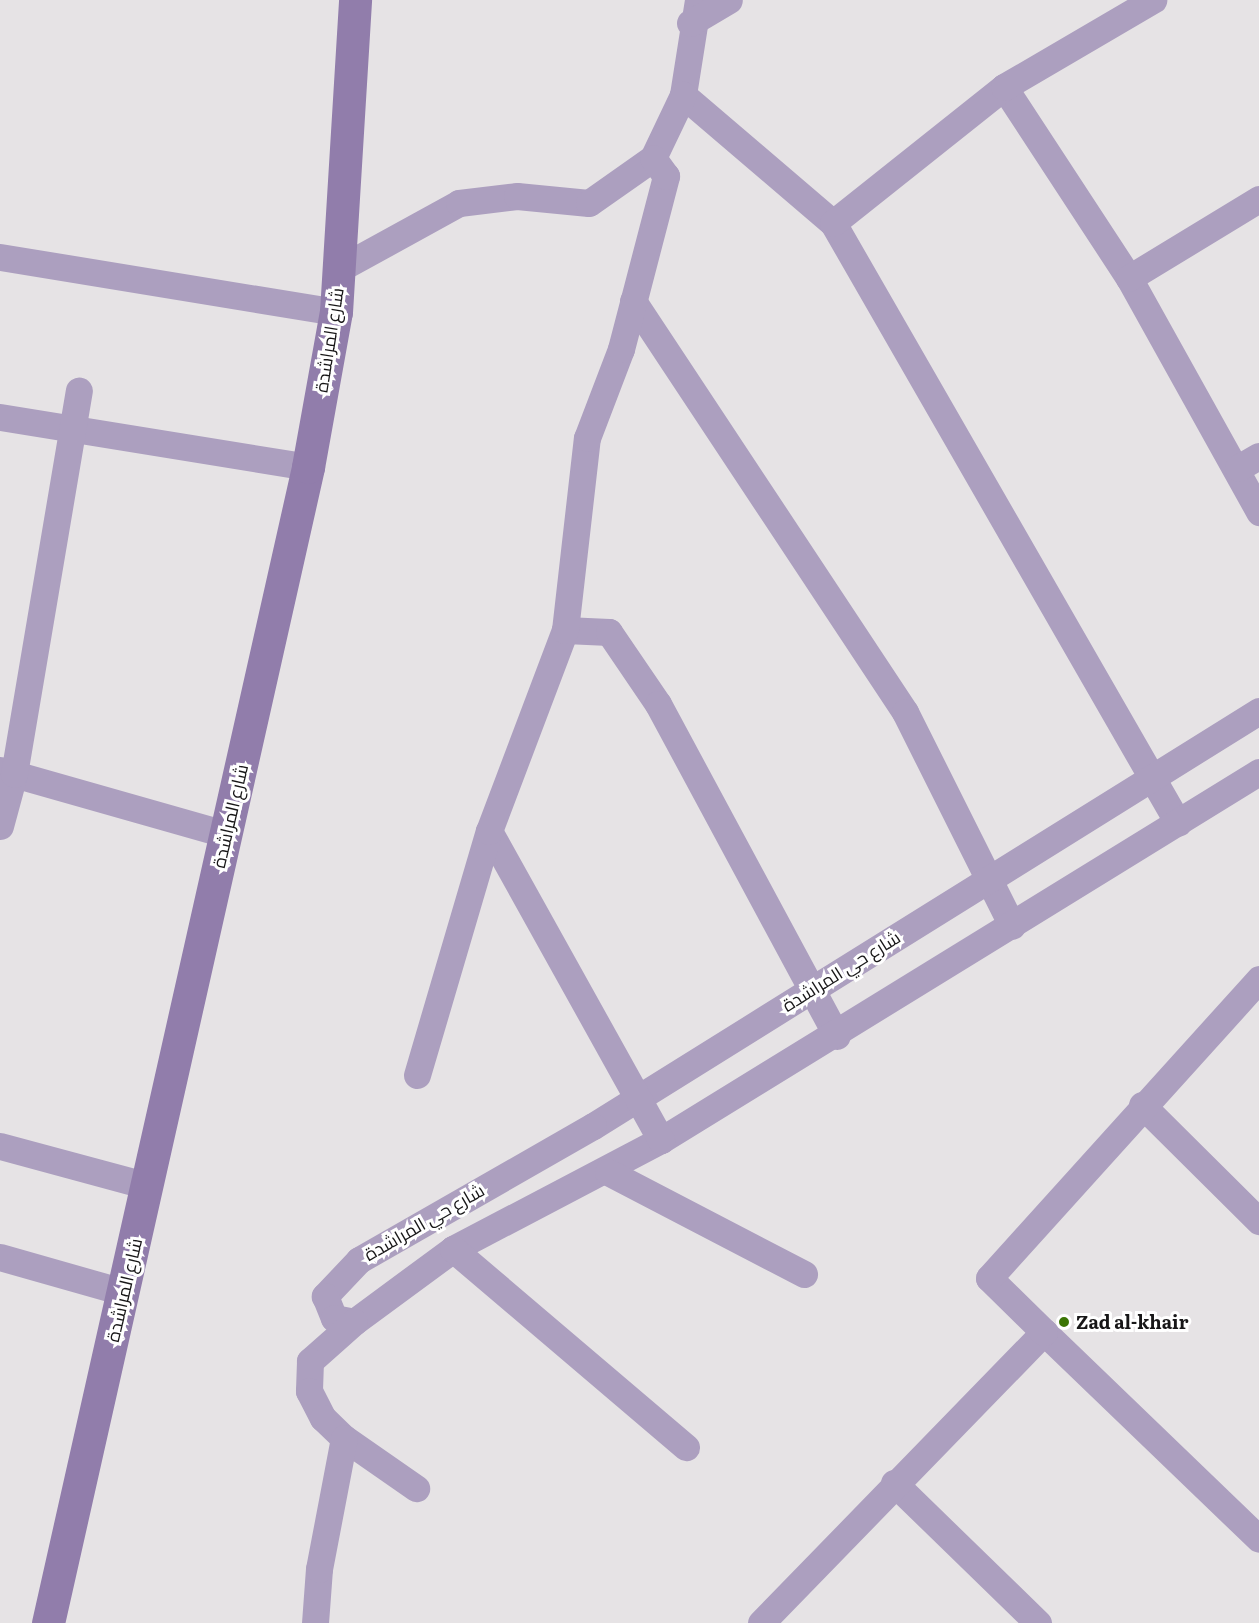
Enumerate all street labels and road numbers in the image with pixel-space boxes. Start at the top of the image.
street label: شارع المراشدة [310,286,348,394]
street label: شارع المراشدة [208,762,252,870]
street label: شارع حي المراشدة [778,926,904,1016]
street label: شارع حي المراشدة [360,1179,488,1265]
street label: شارع المراشدة [102,1236,146,1344]

